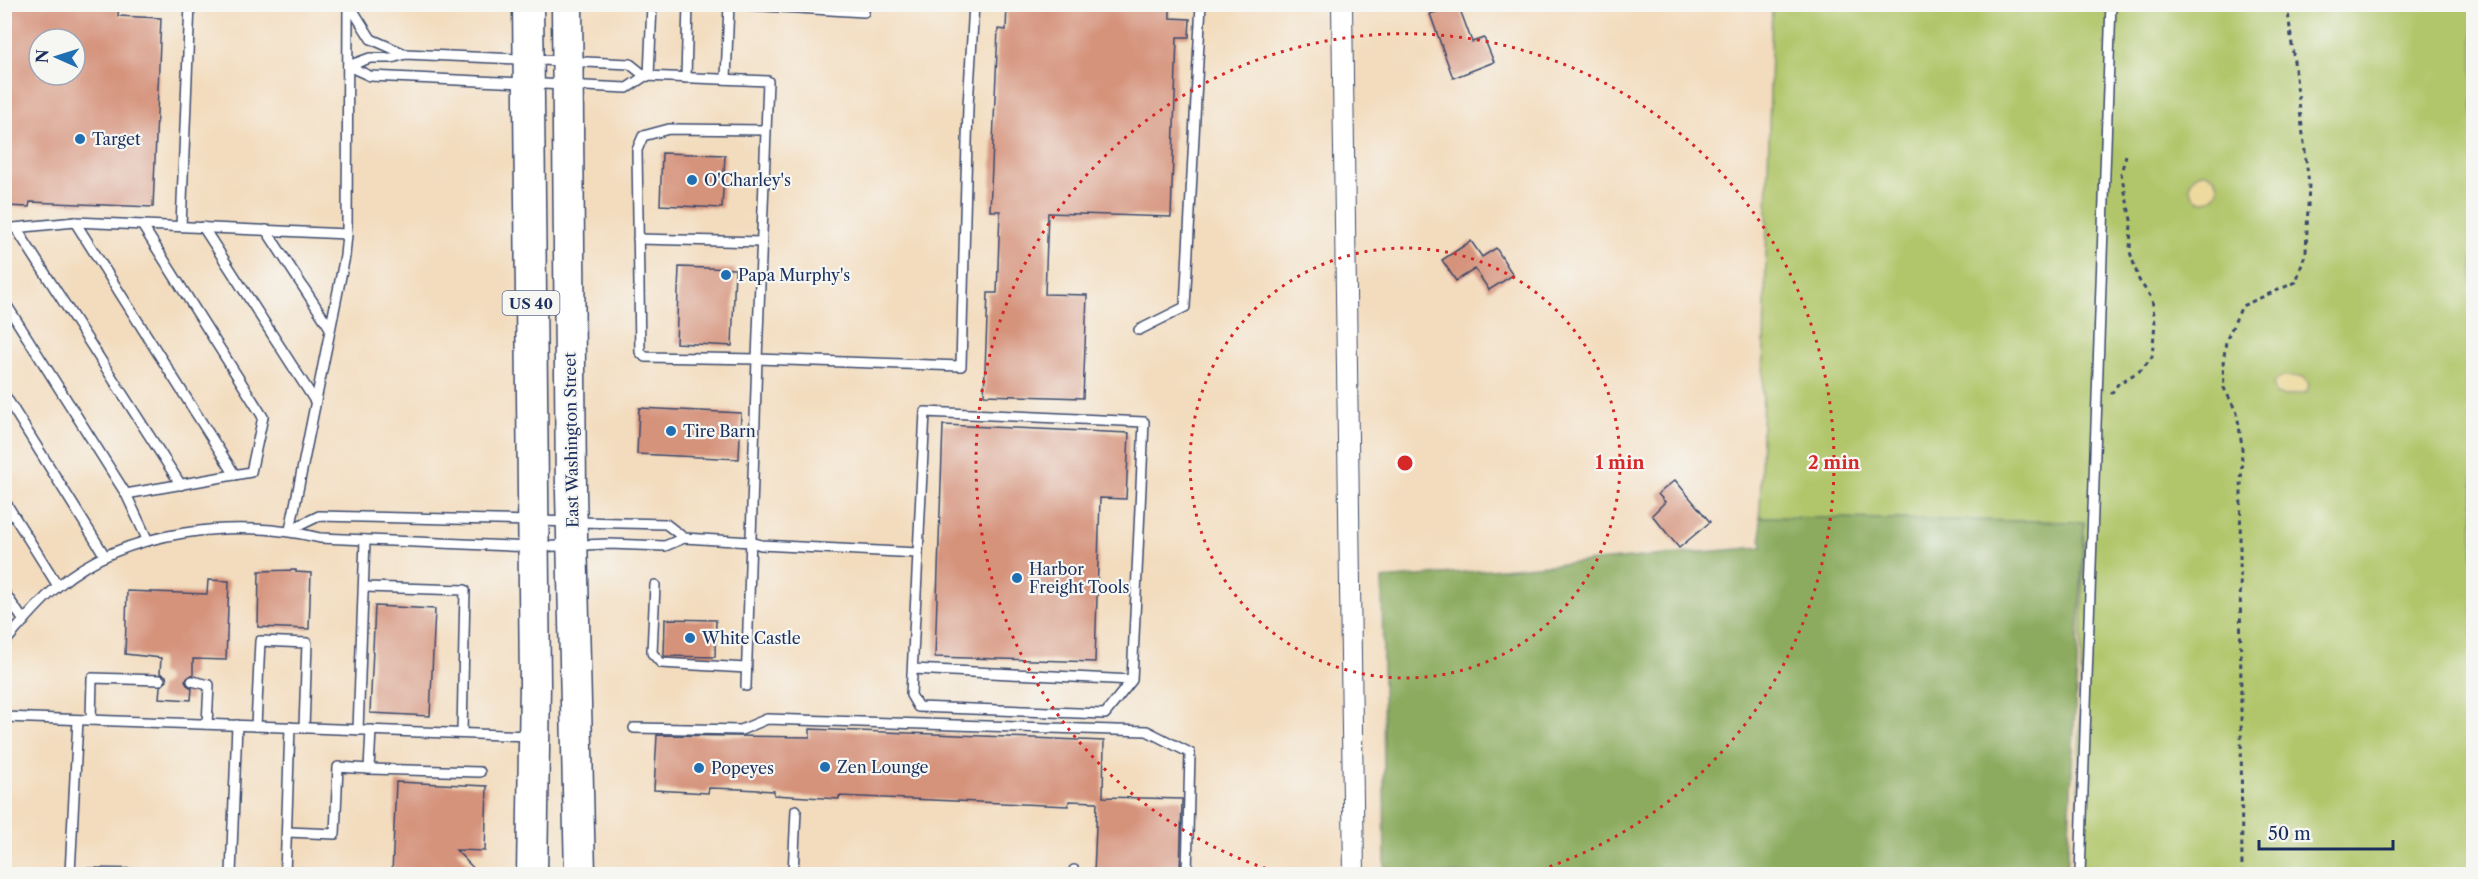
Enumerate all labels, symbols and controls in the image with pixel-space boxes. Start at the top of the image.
north arrow [27,27,87,87]
text: N [32,49,52,64]
place label: Target [92,129,141,149]
marker: Target [73,132,87,146]
place label: O'Charley's [704,170,791,190]
marker: O'Charley's [685,173,699,187]
place label: Papa Murphy's [738,265,850,285]
marker: Papa Murphy's [719,268,733,282]
road number: US 40 [502,291,560,315]
street label: East Washington Street [559,352,583,528]
place label: Tire Barn [683,421,756,441]
marker: Tire Barn [664,424,678,438]
text: 1 min [1595,452,1645,474]
text: 2 min [1808,452,1861,474]
centre of rings [1395,453,1415,473]
place label: Harbor Freight Tools [1029,559,1129,597]
marker: Harbor Freight Tools [1010,571,1024,585]
place label: White Castle [701,628,801,648]
marker: White Castle [683,631,697,645]
place label: Zen Lounge [837,757,929,777]
place label: Popeyes [711,758,774,778]
marker: Zen Lounge [818,760,832,774]
marker: Popeyes [692,761,706,775]
scale bar [2259,813,2392,851]
text: 50 m [2268,823,2311,845]

